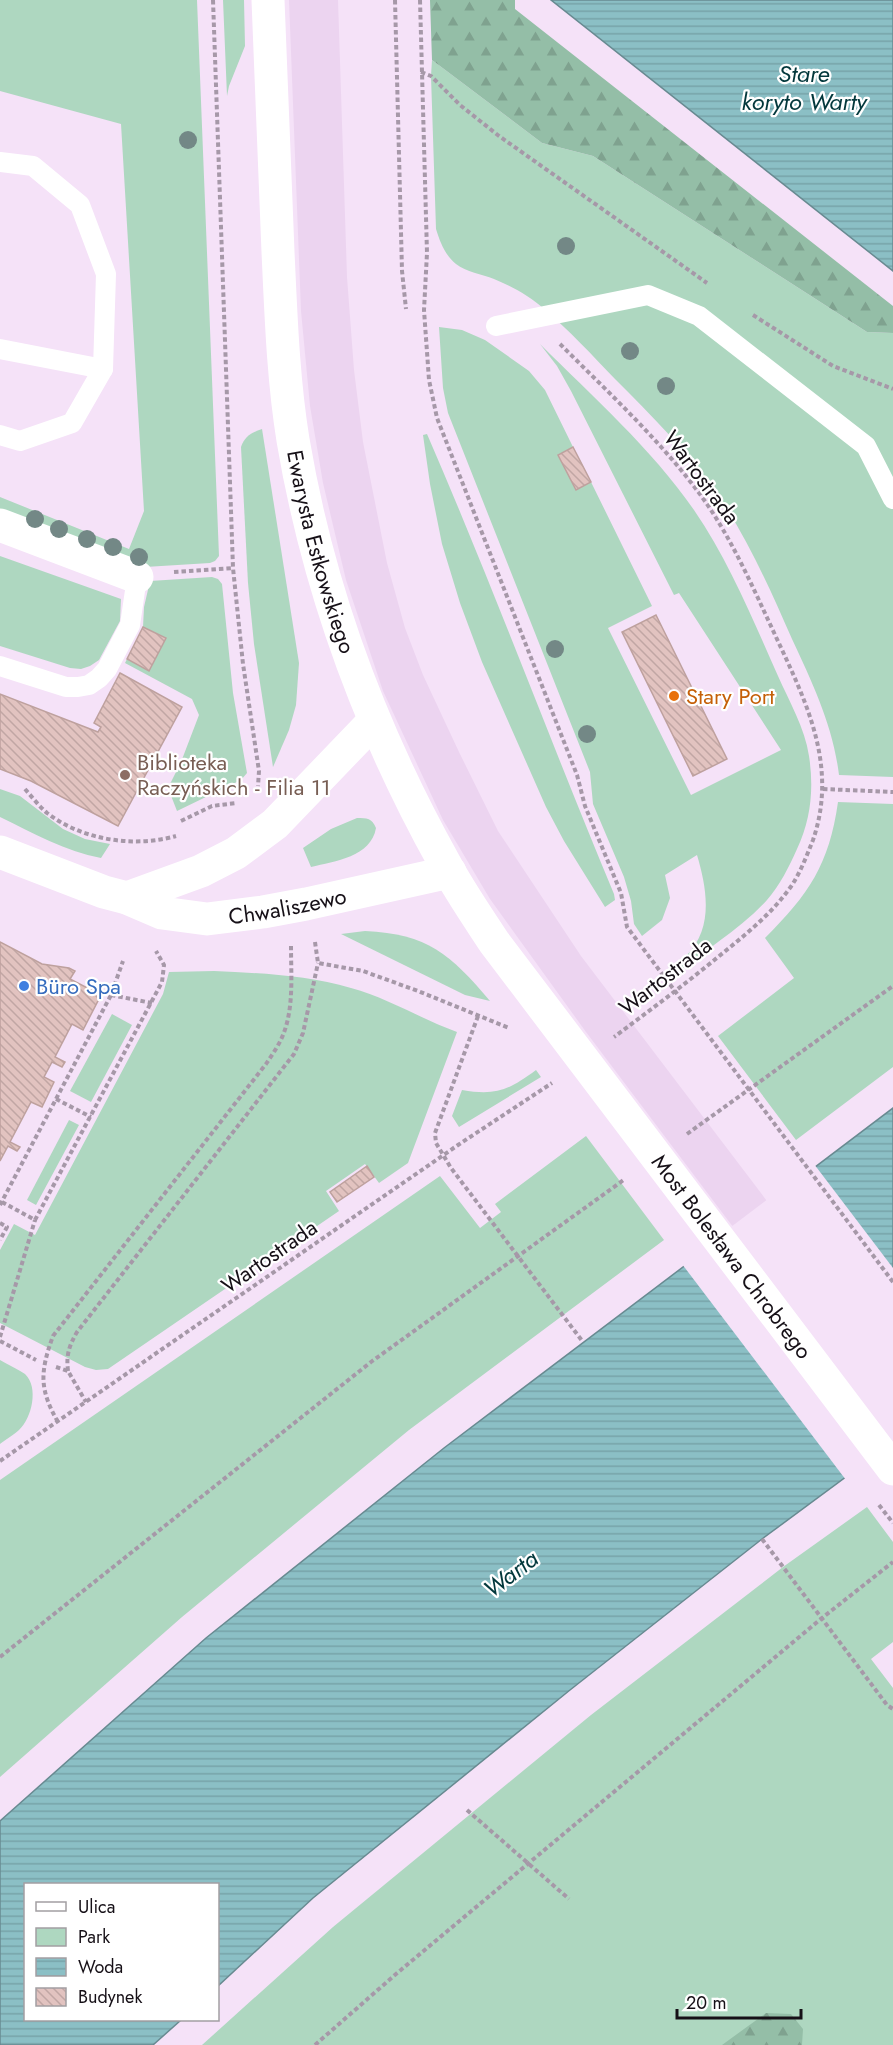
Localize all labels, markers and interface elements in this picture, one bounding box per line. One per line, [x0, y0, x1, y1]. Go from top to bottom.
water label: Stare koryto Warty [742, 56, 868, 119]
street label: Wartostrada [656, 423, 748, 531]
street label: Ewarysta Estkowskiego [279, 447, 364, 658]
place label: Stary Port [686, 680, 775, 712]
marker: Stary Port [667, 689, 681, 703]
place label: Biblioteka Raczyńskich - Filia 11 [137, 746, 331, 803]
marker: Biblioteka Raczyńskich - Filia 11 [118, 768, 132, 782]
street label: Chwaliszewo [227, 880, 349, 932]
street label: Wartostrada [612, 929, 718, 1023]
place label: Büro Spa [36, 970, 121, 1002]
marker: Büro Spa [17, 979, 31, 993]
street label: Most Bolesława Chrobrego [644, 1147, 820, 1366]
street label: Wartostrada [215, 1211, 323, 1301]
water label: Warta [476, 1541, 546, 1606]
legend [24, 1883, 219, 2021]
text: Ulica [78, 1894, 115, 1920]
text: Park [78, 1924, 110, 1950]
text: Woda [78, 1954, 123, 1980]
scale bar [677, 1982, 802, 2020]
text: Budynek [78, 1984, 142, 2010]
text: 20 m [686, 1990, 726, 2016]

